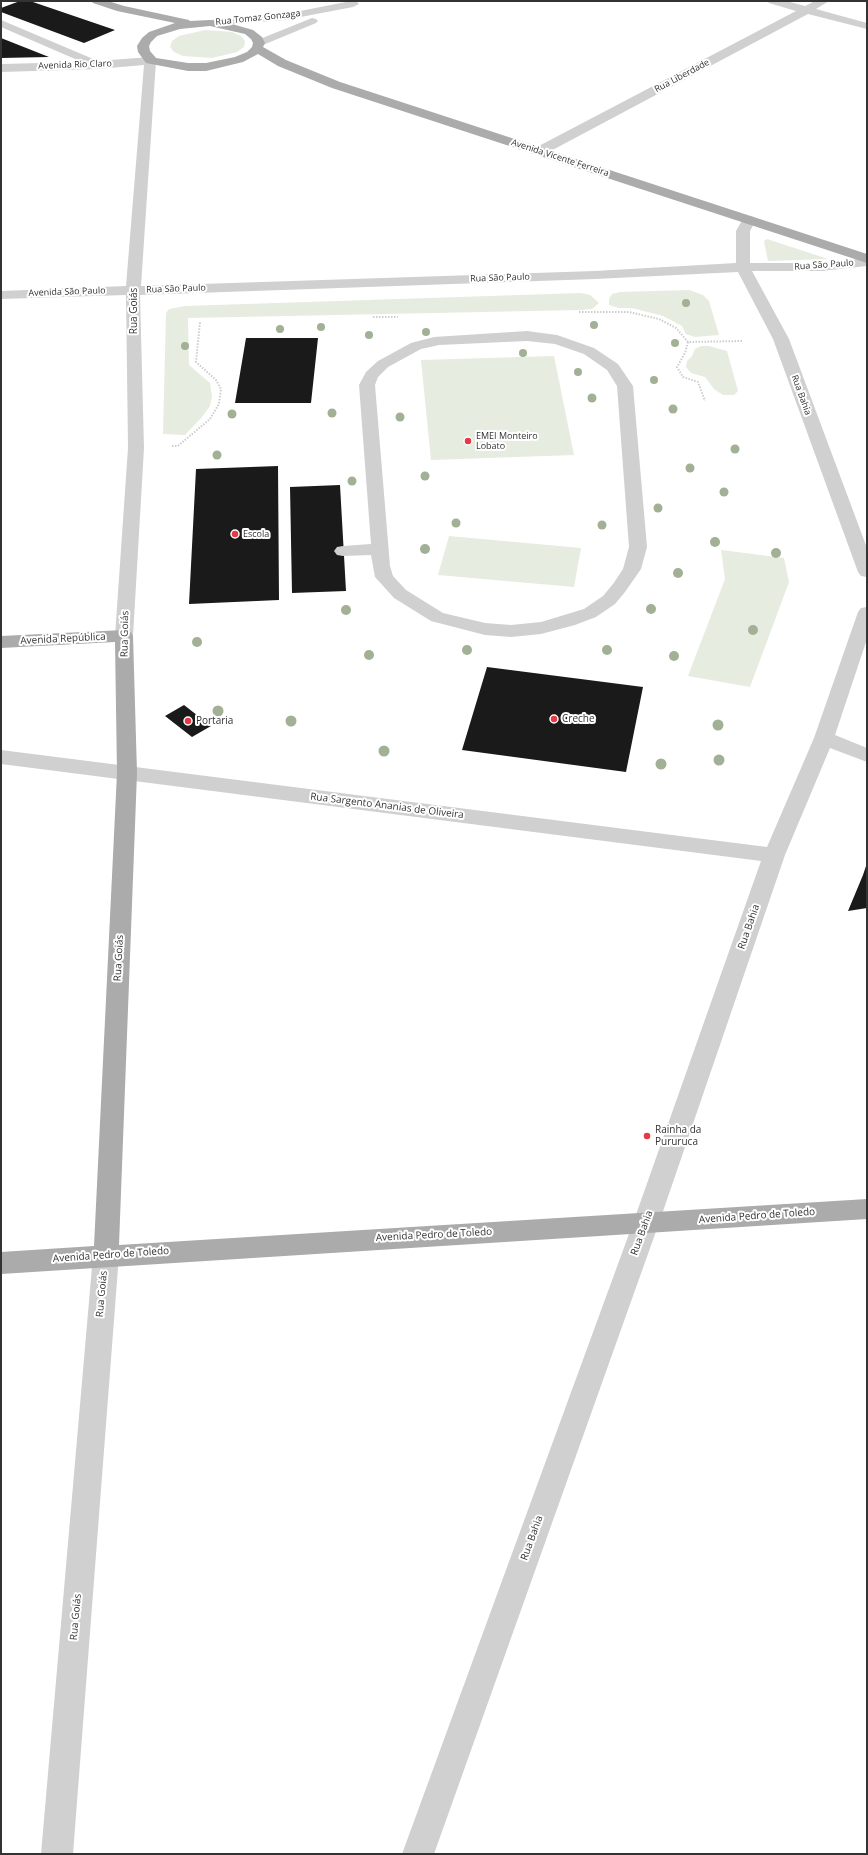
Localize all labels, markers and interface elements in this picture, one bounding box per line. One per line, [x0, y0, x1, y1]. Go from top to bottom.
street label: Rua Tomaz Gonzaga [215, 8, 301, 28]
street label: Rua Liberdade [653, 57, 711, 95]
street label: Avenida Rio Claro [38, 58, 112, 72]
street label: Avenida Vicente Ferreira [510, 137, 610, 179]
street label: Rua São Paulo [794, 258, 854, 272]
street label: Rua São Paulo [470, 272, 530, 284]
street label: Rua São Paulo [146, 283, 206, 295]
street label: Avenida São Paulo [28, 285, 106, 299]
street label: Rua Goiás [128, 288, 140, 334]
street label: Rua Bahia [789, 373, 813, 417]
place label: EMEI Monteiro Lobato [476, 431, 538, 452]
marker: EMEI Monteiro Lobato [463, 436, 473, 446]
marker: Escola [230, 529, 240, 539]
place label: Escola [243, 529, 269, 539]
street label: Rua Goiás [119, 611, 131, 657]
street label: Avenida República [20, 631, 106, 647]
place label: Creche [562, 713, 595, 725]
marker: Creche [549, 714, 559, 724]
place label: Portaria [196, 715, 233, 727]
marker: Portaria [183, 716, 193, 726]
street label: Rua Sargento Ananias de Oliveira [310, 791, 464, 821]
street label: Rua Bahia [736, 903, 762, 951]
street label: Rua Goiás [112, 934, 126, 982]
place label: Rainha da Pururuca [655, 1124, 701, 1148]
marker: Rainha da Pururuca [642, 1131, 652, 1141]
street label: Avenida Pedro de Toledo [699, 1206, 815, 1226]
street label: Rua Bahia [628, 1209, 656, 1257]
street label: Avenida Pedro de Toledo [376, 1226, 492, 1244]
street label: Avenida Pedro de Toledo [53, 1245, 169, 1265]
street label: Rua Goiás [94, 1270, 110, 1318]
street label: Rua Bahia [518, 1514, 546, 1562]
street label: Rua Goiás [68, 1593, 84, 1641]

